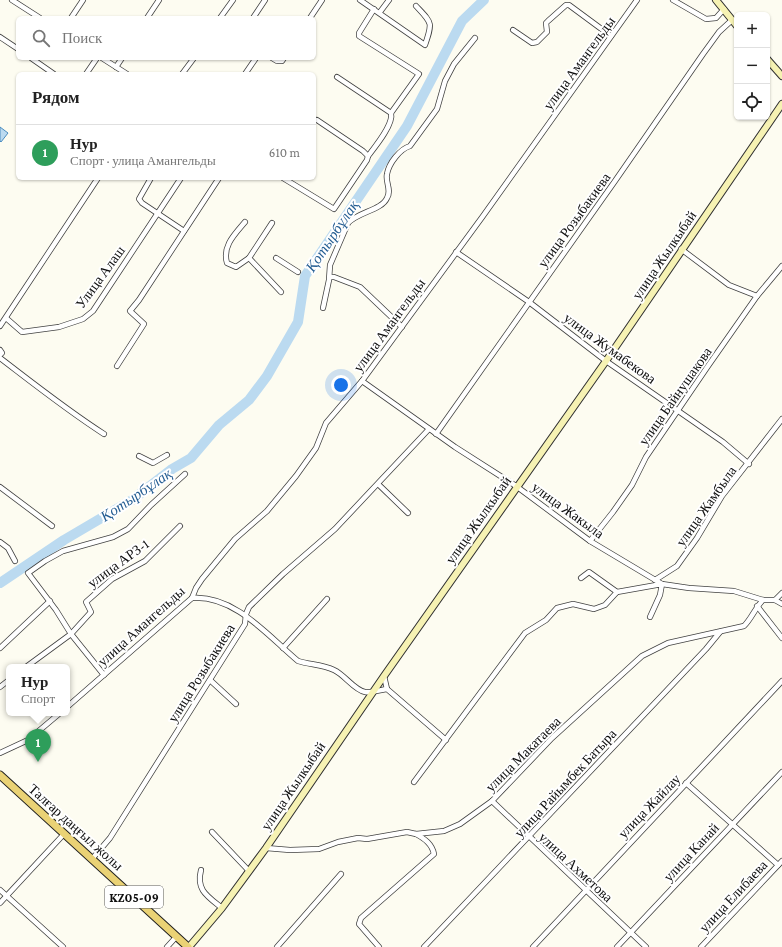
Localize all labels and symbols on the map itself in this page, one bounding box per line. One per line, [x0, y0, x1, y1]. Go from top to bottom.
street label: улица Амангельды [540, 13, 619, 113]
street label: улица Розыбакиева [534, 169, 614, 270]
water label: Қотырбұлақ [302, 197, 362, 275]
street label: улица Жылкыбай [629, 207, 700, 302]
street label: Улица Алаш [72, 242, 128, 311]
street label: улица Амангельды [350, 275, 429, 375]
street label: улица Жумабекова [561, 309, 660, 387]
street label: улица Байнушакова [635, 343, 715, 448]
your location [331, 375, 351, 395]
street label: улица Жамбыла [672, 462, 740, 549]
water label: Қотырбұлақ [97, 465, 175, 525]
street label: улица Жылкыбай [442, 473, 514, 567]
street label: улица Жакыла [529, 479, 608, 542]
street label: улица АРЗ-1 [84, 535, 152, 591]
street label: улица Амангельды [94, 582, 188, 669]
street label: улица Розыбакиева [164, 620, 238, 725]
street label: улица Макатаева [482, 713, 564, 795]
street label: улица Райымбек Батыра [511, 725, 620, 840]
pin: 1 [25, 729, 51, 762]
street label: улица Жылкыбай [258, 738, 329, 833]
street label: улица Жайлау [615, 771, 683, 841]
street label: Талғар даңғыл жолы [26, 780, 127, 874]
street label: улица Канай [660, 819, 722, 884]
street label: улица Ахметова [536, 829, 617, 906]
street label: улица Елибаева [696, 856, 771, 935]
road number: KZ05-09 [105, 886, 163, 908]

